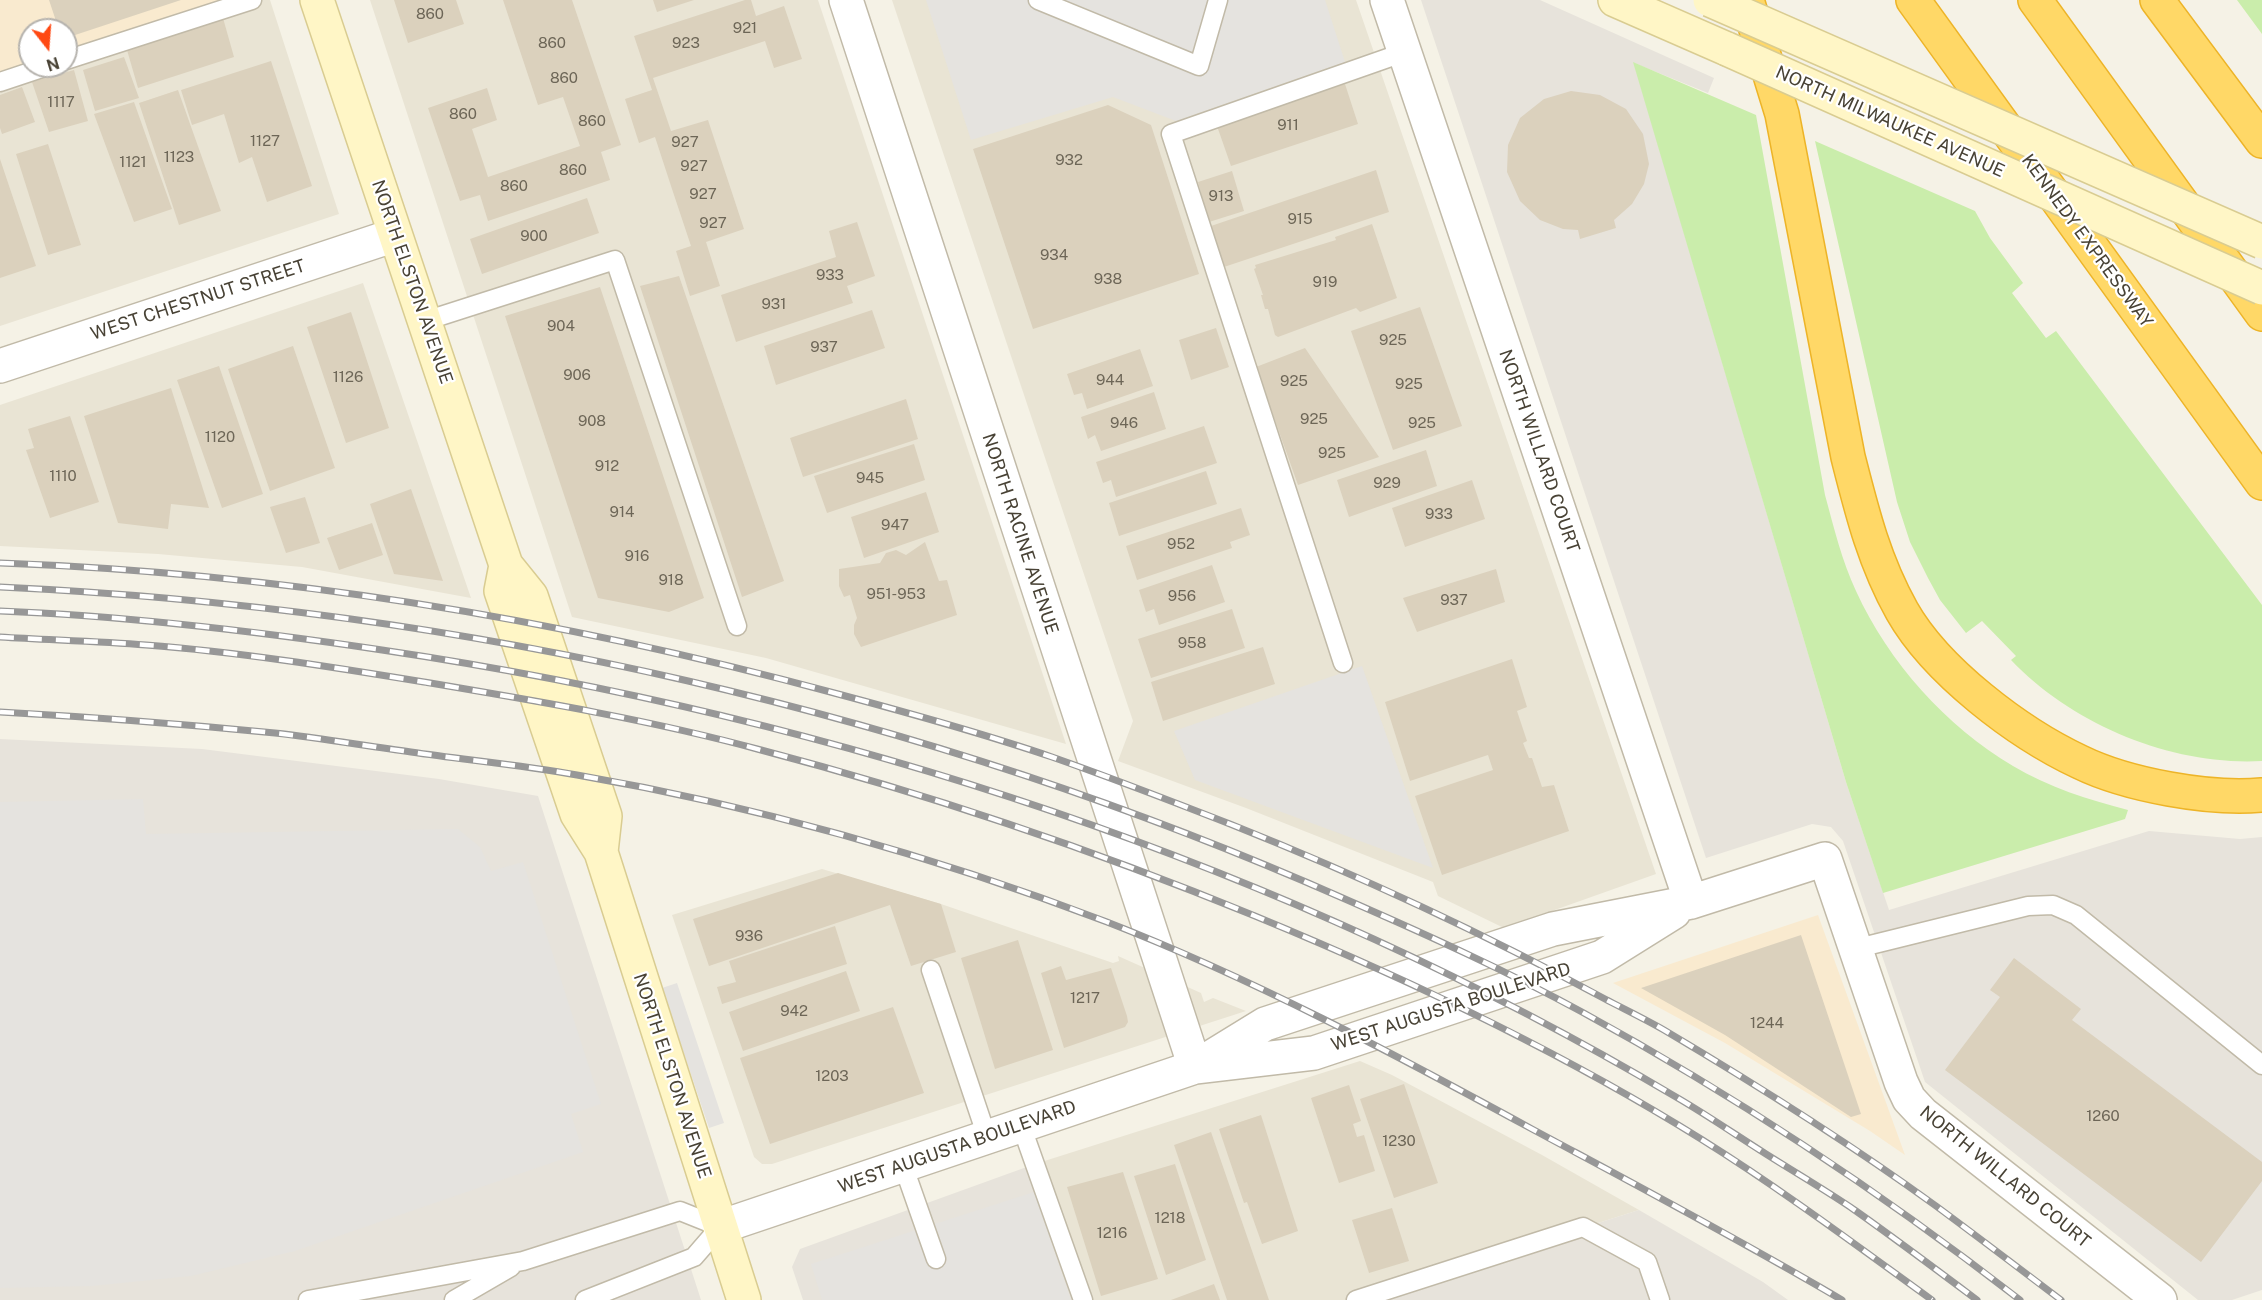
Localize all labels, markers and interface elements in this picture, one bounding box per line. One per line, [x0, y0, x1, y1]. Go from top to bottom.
house number: 860 [416, 5, 444, 23]
north arrow [18, 18, 78, 78]
house number: 921 [733, 19, 757, 37]
house number: 860 [538, 34, 566, 52]
house number: 923 [672, 34, 700, 52]
text: N [44, 53, 62, 75]
street label: NORTH MILWAUKEE AVENUE [1772, 62, 2008, 182]
house number: 860 [550, 69, 578, 87]
house number: 1117 [47, 93, 75, 111]
house number: 860 [449, 105, 477, 123]
house number: 860 [578, 112, 606, 130]
house number: 911 [1277, 116, 1299, 134]
house number: 1127 [250, 132, 280, 150]
house number: 927 [671, 133, 699, 151]
house number: 1123 [164, 148, 194, 166]
street label: KENNEDY EXPRESSWAY [2017, 150, 2157, 332]
house number: 932 [1055, 151, 1083, 169]
house number: 1121 [119, 153, 147, 171]
house number: 927 [680, 157, 708, 175]
house number: 860 [559, 161, 587, 179]
street label: NORTH ELSTON AVENUE [367, 177, 457, 387]
house number: 860 [500, 177, 528, 195]
house number: 927 [689, 185, 717, 203]
house number: 913 [1209, 187, 1233, 205]
house number: 915 [1287, 210, 1313, 228]
house number: 927 [699, 214, 727, 232]
house number: 900 [520, 227, 548, 245]
house number: 934 [1040, 246, 1068, 264]
street label: WEST CHESTNUT STREET [88, 255, 308, 345]
house number: 933 [816, 266, 844, 284]
house number: 938 [1094, 270, 1122, 288]
house number: 919 [1313, 273, 1337, 291]
house number: 931 [762, 295, 786, 313]
house number: 904 [547, 317, 575, 335]
house number: 925 [1379, 331, 1407, 349]
house number: 937 [810, 338, 838, 356]
street label: NORTH WILLARD COURT [1494, 347, 1584, 555]
house number: 906 [563, 366, 591, 384]
house number: 1126 [333, 368, 363, 386]
house number: 944 [1096, 371, 1124, 389]
house number: 925 [1280, 372, 1308, 390]
house number: 925 [1395, 375, 1423, 393]
house number: 925 [1300, 410, 1328, 428]
house number: 908 [578, 412, 606, 430]
house number: 946 [1110, 414, 1138, 432]
house number: 925 [1408, 414, 1436, 432]
house number: 1120 [205, 428, 235, 446]
street label: NORTH RACINE AVENUE [977, 431, 1063, 637]
house number: 925 [1318, 444, 1346, 462]
house number: 912 [595, 457, 619, 475]
house number: 1110 [49, 467, 77, 485]
house number: 945 [856, 469, 884, 487]
house number: 929 [1373, 474, 1401, 492]
house number: 914 [610, 503, 634, 521]
house number: 933 [1425, 505, 1453, 523]
house number: 947 [881, 516, 909, 534]
house number: 952 [1167, 535, 1195, 553]
house number: 916 [625, 547, 649, 565]
house number: 918 [658, 571, 684, 589]
house number: 951-953 [866, 585, 926, 603]
house number: 956 [1168, 587, 1196, 605]
house number: 937 [1440, 591, 1468, 609]
house number: 958 [1178, 634, 1206, 652]
house number: 936 [735, 927, 763, 945]
street label: WEST AUGUSTA BOULEVARD [1329, 958, 1573, 1056]
street label: NORTH ELSTON AVENUE [629, 971, 715, 1181]
house number: 1217 [1070, 989, 1100, 1007]
house number: 942 [780, 1002, 808, 1020]
house number: 1244 [1750, 1014, 1784, 1032]
house number: 1203 [815, 1067, 849, 1085]
street label: WEST AUGUSTA BOULEVARD [835, 1096, 1079, 1198]
street label: NORTH WILLARD COURT [1915, 1101, 2095, 1253]
house number: 1260 [2086, 1107, 2120, 1125]
house number: 1230 [1382, 1132, 1416, 1150]
house number: 1218 [1155, 1209, 1185, 1227]
house number: 1216 [1097, 1224, 1127, 1242]

